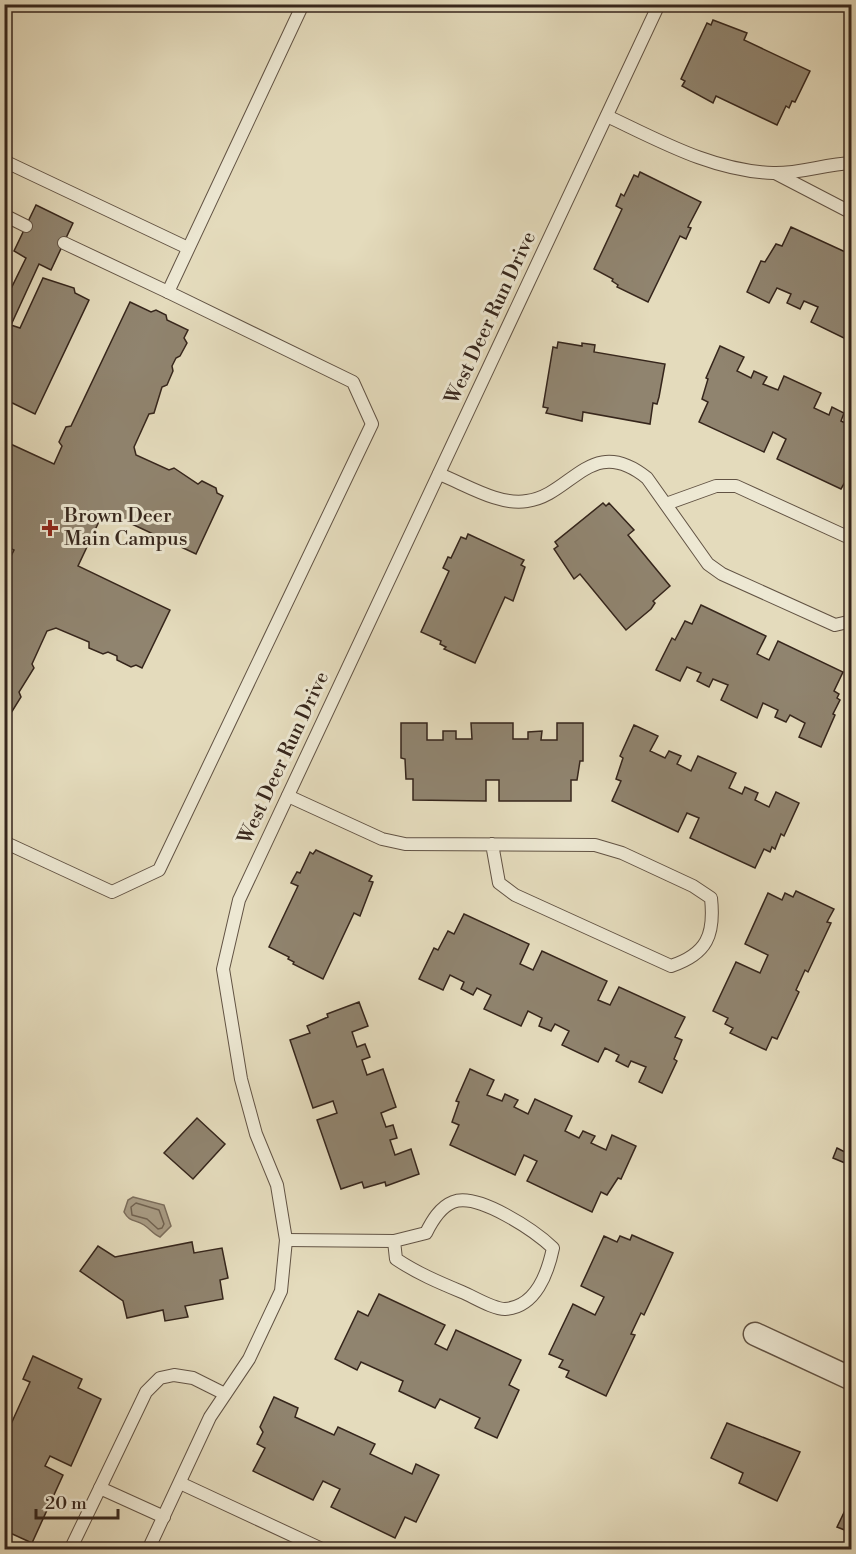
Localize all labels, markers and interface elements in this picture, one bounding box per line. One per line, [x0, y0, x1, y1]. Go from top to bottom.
street label: West Deer Run Drive [440, 228, 542, 409]
place label: Brown Deer Main Campus [63, 504, 187, 552]
marker: Brown Deer Main Campus [41, 519, 59, 537]
street label: West Deer Run Drive [233, 668, 335, 849]
scale bar [36, 1482, 118, 1520]
text: 20 m [45, 1492, 87, 1515]

